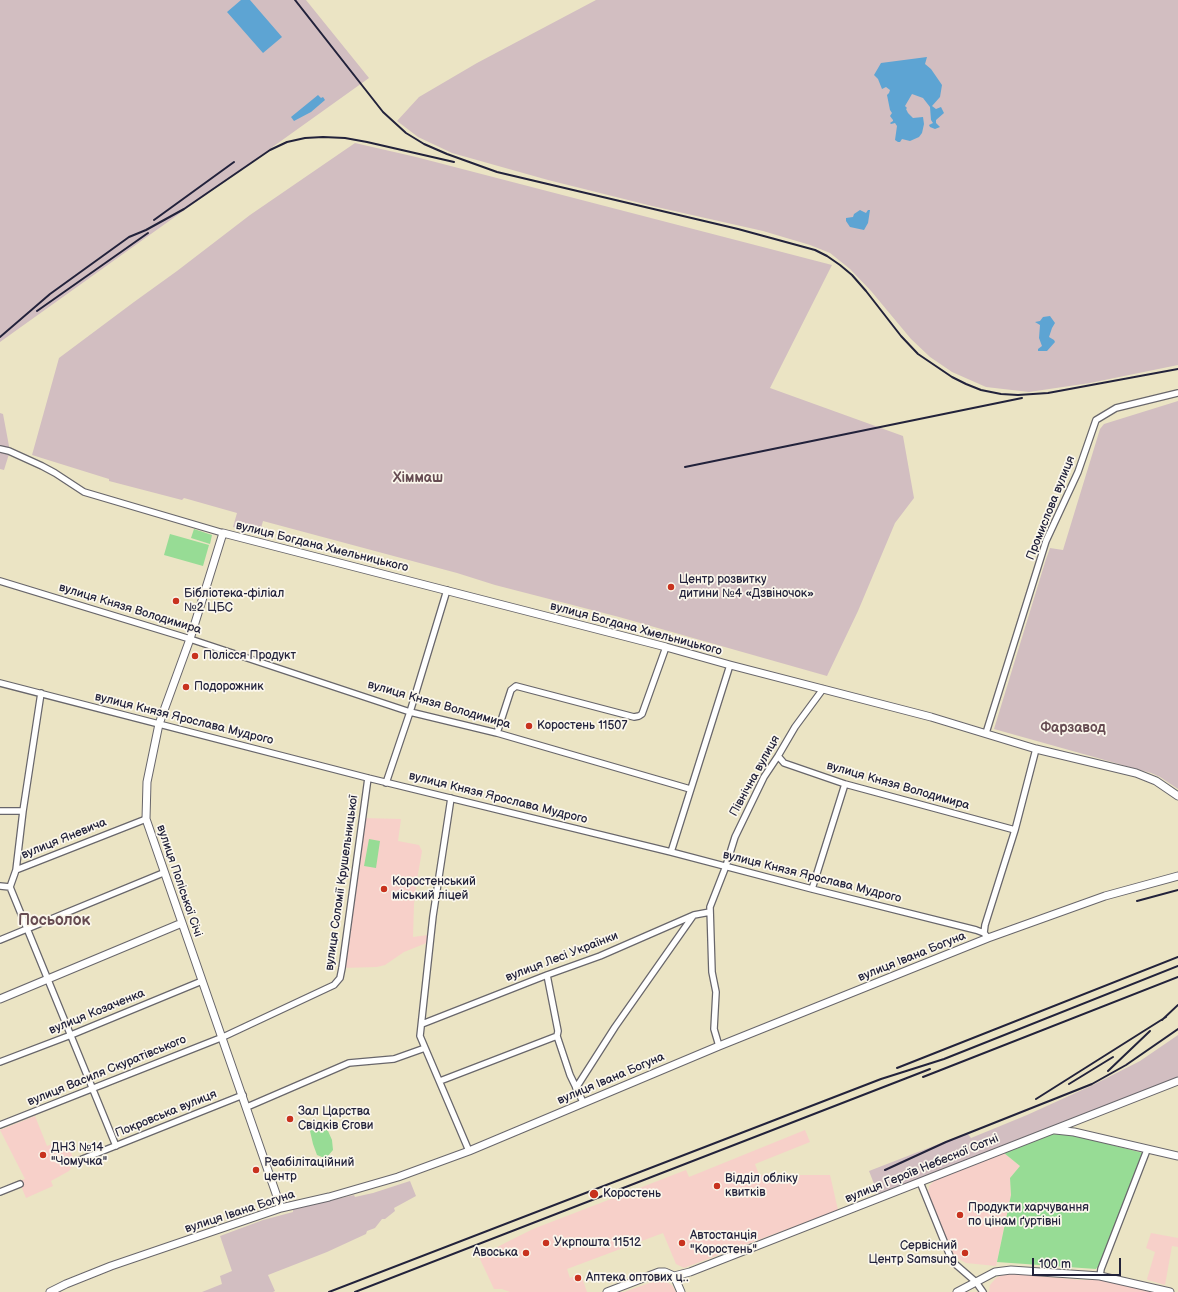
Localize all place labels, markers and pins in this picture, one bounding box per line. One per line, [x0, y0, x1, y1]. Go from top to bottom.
place label: Центр розвитку дитини №4 «Дзвіночок» [679, 573, 814, 601]
marker: Центр розвитку дитини №4 «Дзвіночок» [666, 582, 676, 592]
place label: Бібліотека-філіал №2 ЦБС [184, 587, 284, 615]
marker: Бібліотека-філіал №2 ЦБС [171, 596, 181, 606]
place label: Полісся Продукт [203, 649, 296, 663]
marker: Полісся Продукт [190, 651, 200, 661]
place label: Подорожник [194, 680, 264, 694]
marker: Подорожник [181, 682, 191, 692]
place label: Коростень 11507 [537, 719, 627, 733]
marker: Коростень 11507 [524, 721, 534, 731]
place label: Коростенський міський ліцей [392, 875, 476, 903]
marker: Коростенський міський ліцей [379, 884, 389, 894]
place label: Зал Царства Свідків Єгови [298, 1105, 373, 1133]
marker: Зал Царства Свідків Єгови [285, 1114, 295, 1124]
place label: ДНЗ №14 "Чомучка" [51, 1141, 107, 1169]
marker: ДНЗ №14 "Чомучка" [38, 1150, 48, 1160]
place label: Реабілітаційний центр [264, 1156, 354, 1184]
marker: Реабілітаційний центр [251, 1165, 261, 1175]
place label: Відділ обліку квитків [725, 1172, 798, 1200]
marker: Відділ обліку квитків [712, 1181, 722, 1191]
place label: Коростень [603, 1187, 661, 1201]
marker: Коростень [588, 1188, 600, 1200]
place label: Продукти харчування по цінам ґуртівні [968, 1201, 1089, 1229]
marker: Продукти харчування по цінам ґуртівні [955, 1210, 965, 1220]
place label: Автостанція "Коростень" [690, 1229, 757, 1257]
place label: Укрпошта 11512 [554, 1236, 641, 1250]
marker: Укрпошта 11512 [541, 1238, 551, 1248]
marker: Автостанція "Коростень" [677, 1238, 687, 1248]
place label: Сервісний Центр Samsung [868, 1239, 957, 1267]
place label: Авоська [473, 1246, 518, 1260]
marker: Авоська [521, 1248, 531, 1258]
marker: Сервісний Центр Samsung [960, 1248, 970, 1258]
place label: Аптека оптових ц‥ [586, 1271, 689, 1285]
marker: Аптека оптових ц‥ [573, 1273, 583, 1283]

